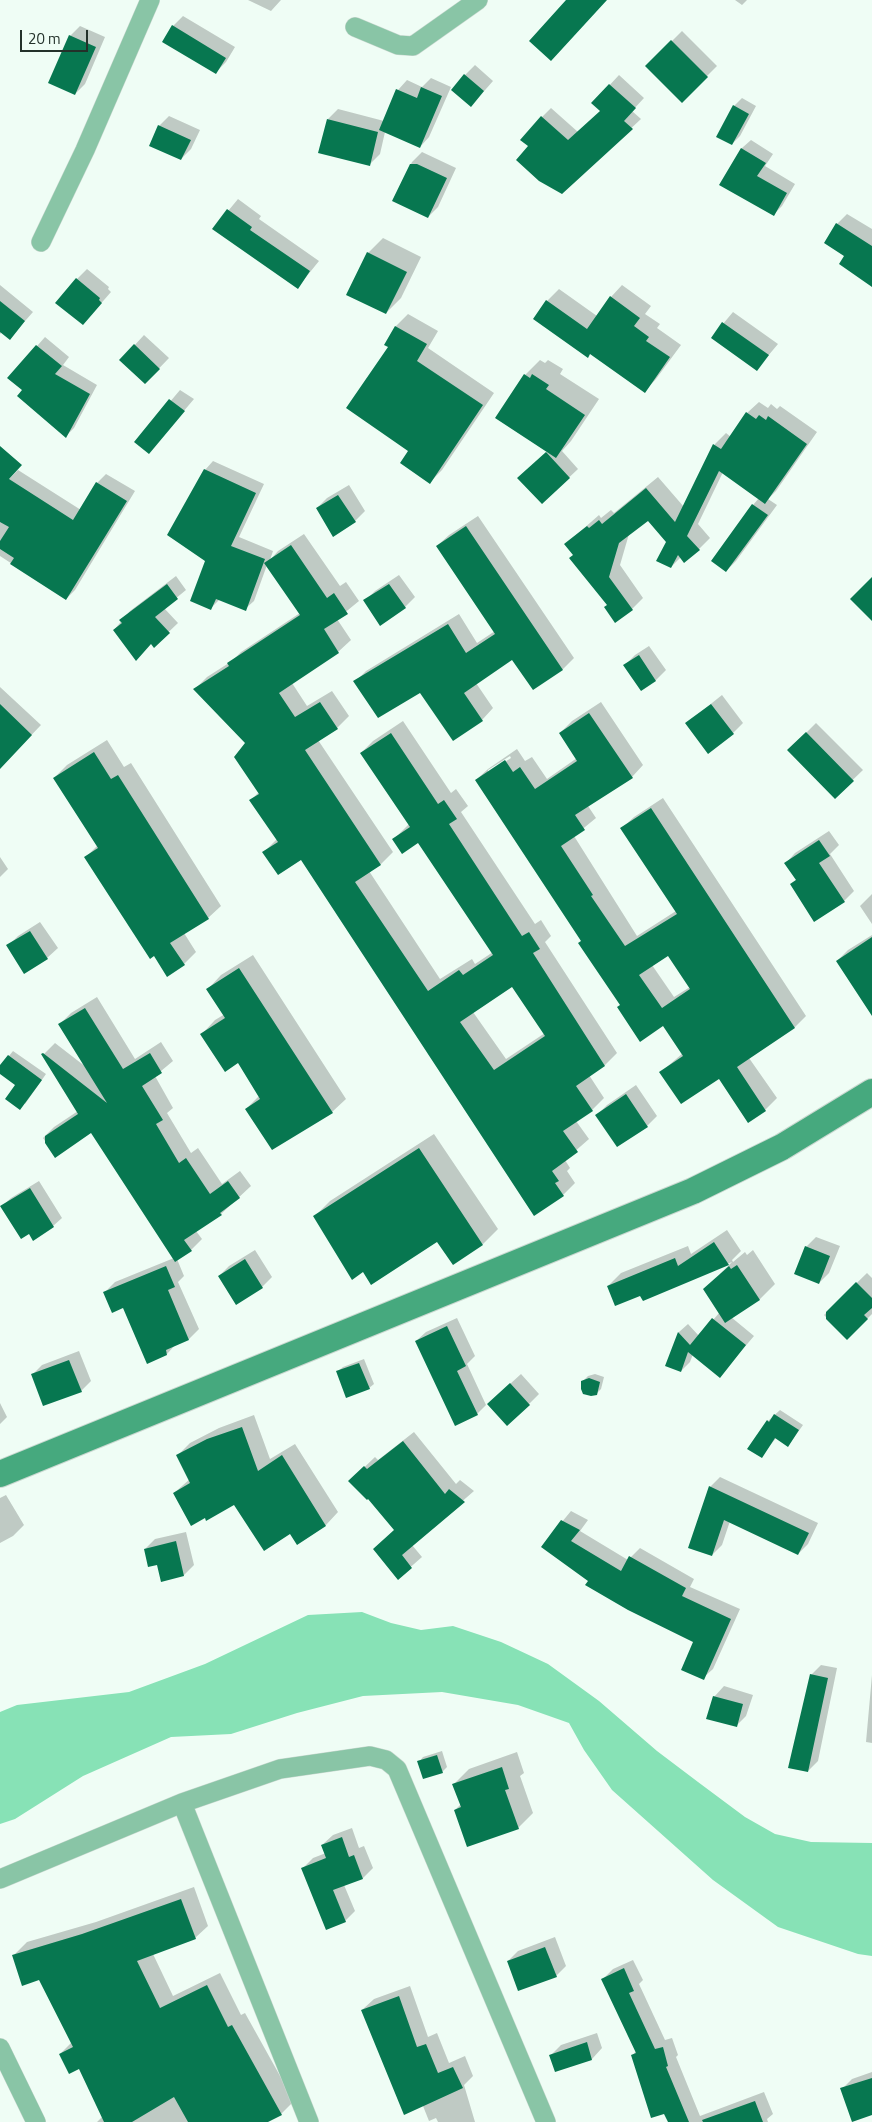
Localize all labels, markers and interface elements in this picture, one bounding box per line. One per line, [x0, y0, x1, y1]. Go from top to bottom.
scale bar [22, 20, 90, 52]
text: 20 m [28, 27, 61, 50]

